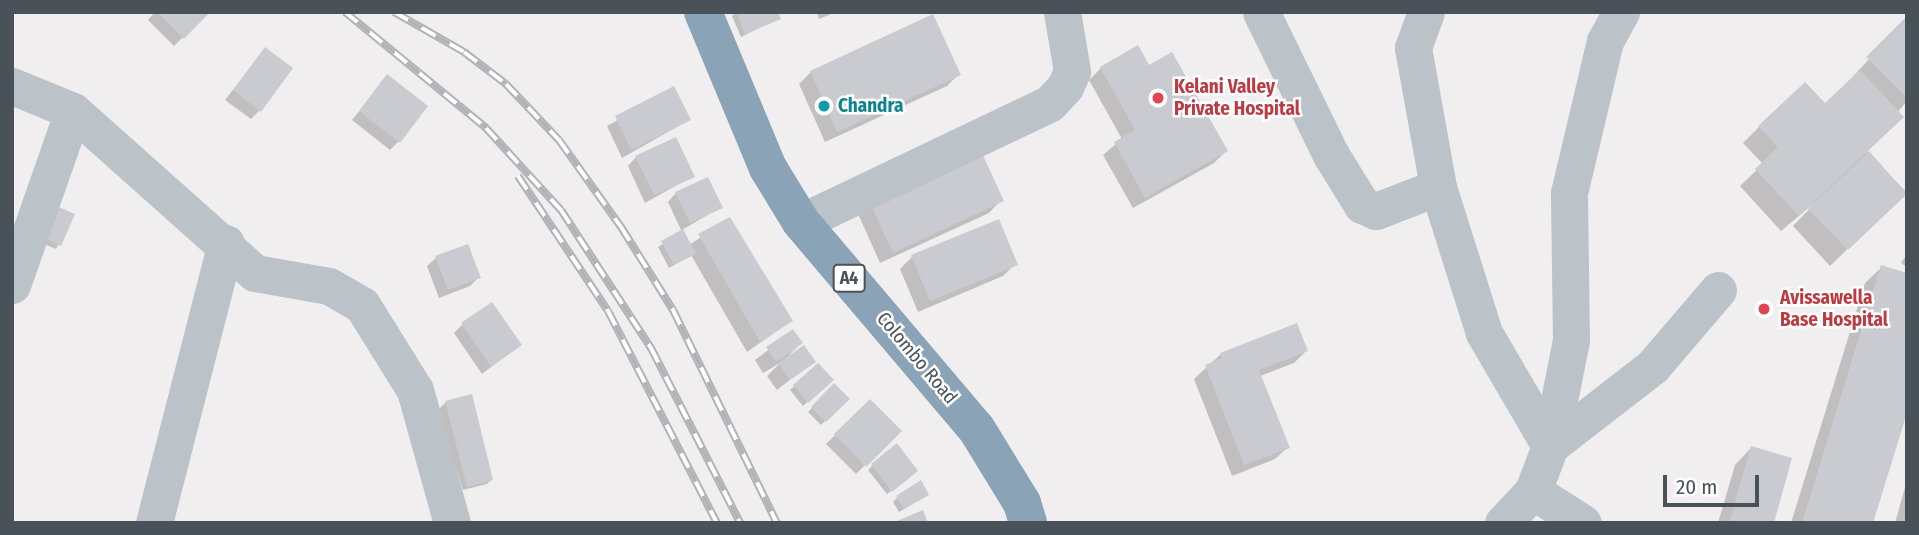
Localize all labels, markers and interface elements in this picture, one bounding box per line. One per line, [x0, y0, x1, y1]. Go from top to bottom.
place label: Kelani Valley Private Hospital [1174, 76, 1300, 120]
marker: Kelani Valley Private Hospital [1148, 88, 1168, 108]
place label: Chandra [838, 95, 903, 117]
marker: Chandra [816, 98, 832, 114]
road number: A4 [832, 264, 866, 292]
place label: Avissawella Base Hospital [1780, 287, 1888, 331]
marker: Avissawella Base Hospital [1754, 299, 1774, 319]
street label: Colombo Road [872, 307, 962, 409]
scale bar [1667, 462, 1763, 506]
text: 20 m [1676, 474, 1717, 500]

